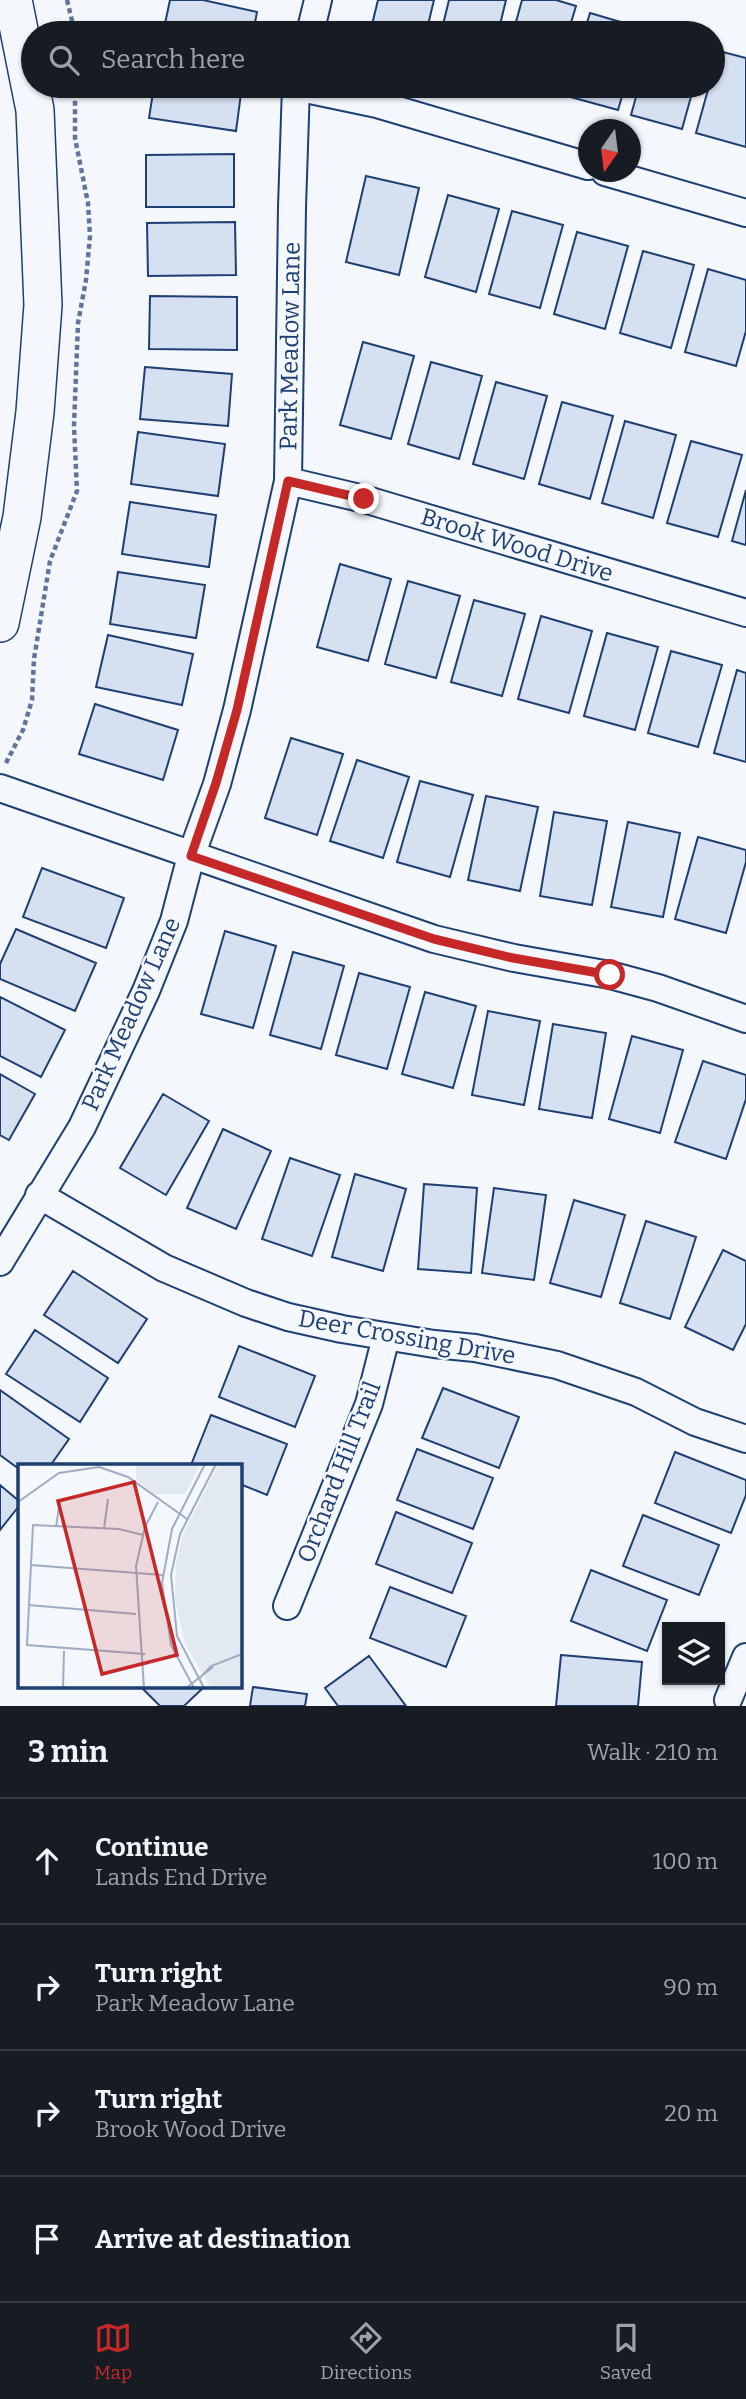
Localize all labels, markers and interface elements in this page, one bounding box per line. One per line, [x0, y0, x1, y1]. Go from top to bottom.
search box [21, 21, 725, 98]
icon: search [45, 41, 83, 79]
text: Search here [101, 44, 245, 75]
north arrow [578, 119, 641, 182]
street label: Park Meadow Lane [274, 241, 306, 451]
route end [348, 483, 379, 514]
street label: Brook Wood Drive [417, 502, 617, 588]
street label: Park Meadow Lane [76, 913, 186, 1115]
route start [594, 959, 625, 990]
street label: Deer Crossing Drive [296, 1304, 518, 1370]
street label: Orchard Hill Trail [292, 1377, 386, 1567]
inset map [18, 1464, 242, 1688]
map controls [662, 1622, 725, 1685]
button: layers [662, 1622, 725, 1685]
text: 3 min [28, 1734, 108, 1770]
text: Walk · 210 m [587, 1738, 718, 1766]
text: Continue [95, 1832, 209, 1863]
icon: ahead [28, 1842, 66, 1880]
text: 100 m [653, 1847, 718, 1875]
text: Lands End Drive [95, 1863, 267, 1891]
text: Turn right [95, 1958, 222, 1989]
icon: right [28, 1968, 66, 2006]
text: 90 m [663, 1973, 718, 2001]
text: Park Meadow Lane [95, 1989, 295, 2017]
text: Turn right [95, 2084, 222, 2115]
icon: right [28, 2094, 66, 2132]
text: 20 m [664, 2099, 718, 2127]
text: Brook Wood Drive [95, 2115, 286, 2143]
icon: arrive [28, 2220, 66, 2258]
text: Arrive at destination [95, 2224, 350, 2255]
tab: Map [94, 2319, 132, 2384]
tab: Directions [320, 2319, 412, 2384]
tab: Saved [600, 2319, 652, 2384]

